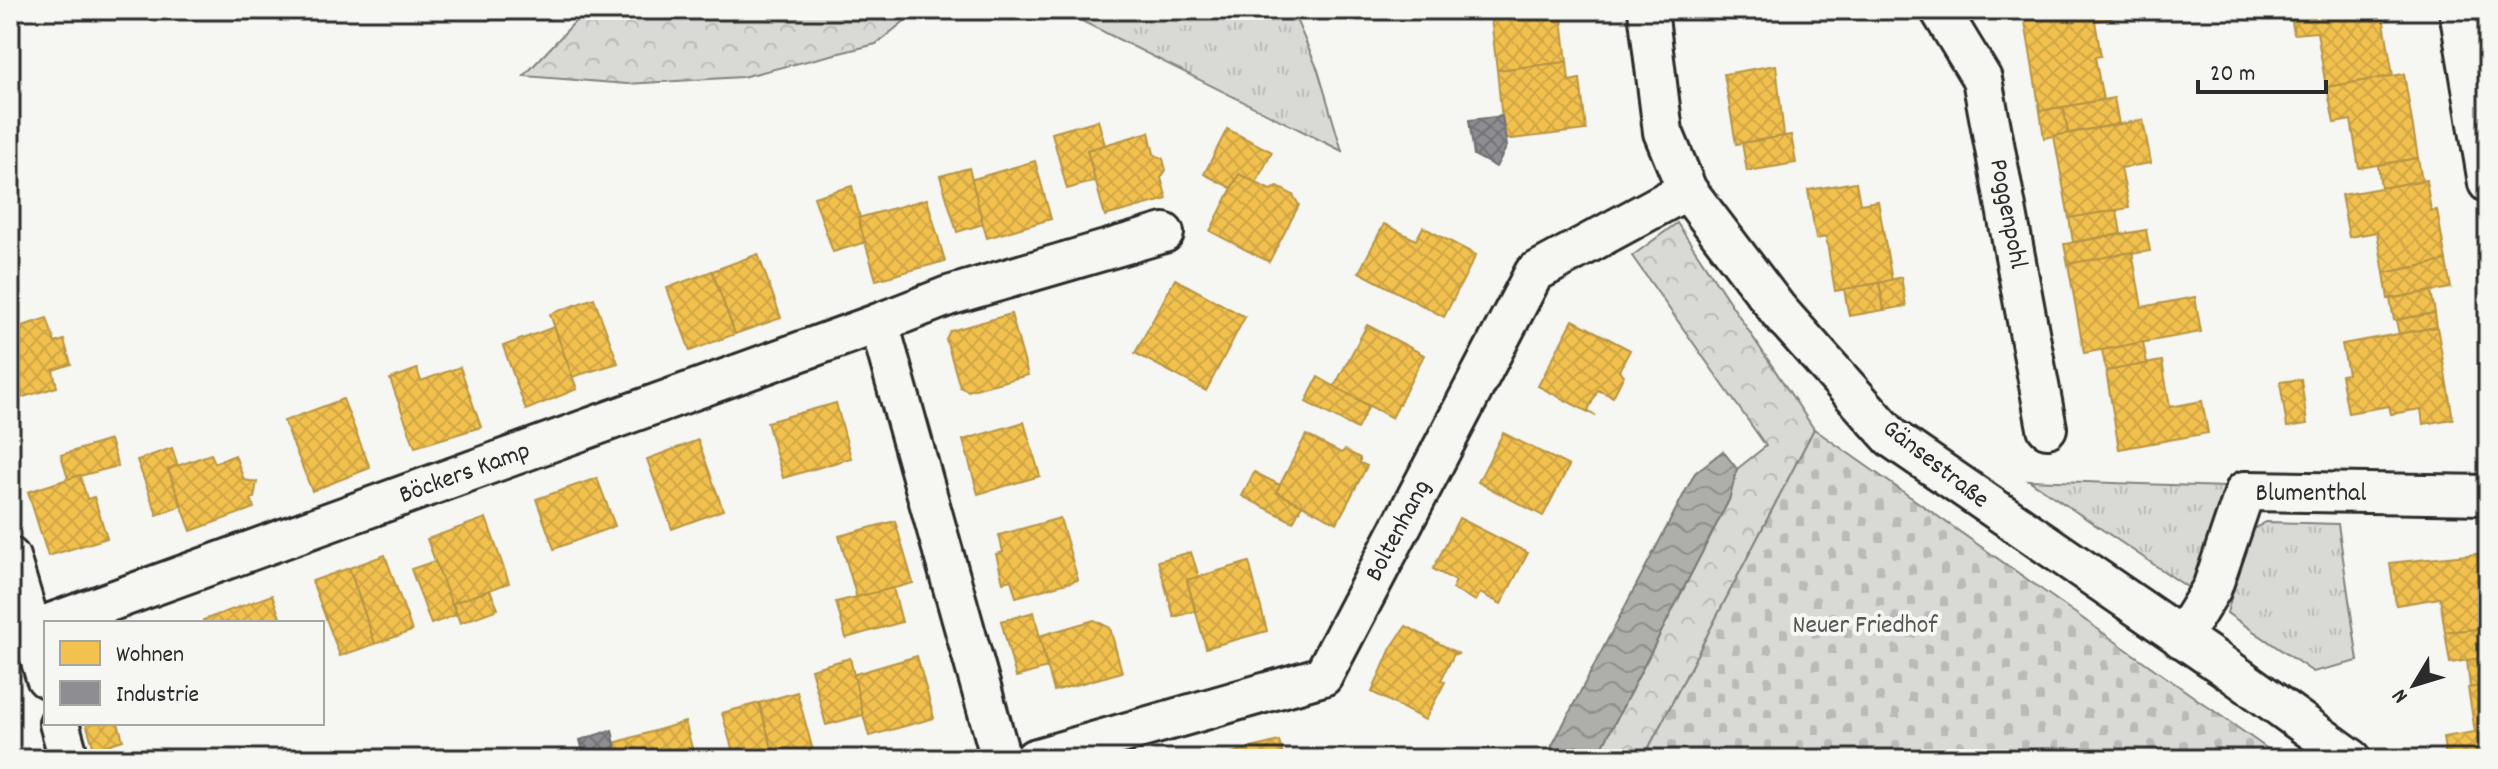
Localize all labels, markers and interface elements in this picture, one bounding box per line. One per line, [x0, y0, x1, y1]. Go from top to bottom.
scale bar [2198, 44, 2326, 94]
text: 20 m [2210, 58, 2256, 92]
street label: Poggenpohl [1978, 156, 2036, 272]
street label: Gänsestraße [1874, 411, 1996, 519]
street label: Böckers Kamp [394, 433, 536, 515]
street label: Boltenhang [1357, 473, 1441, 589]
street label: Blumenthal [2256, 476, 2366, 513]
park label: Neuer Friedhof [1793, 608, 1938, 645]
legend [44, 621, 324, 725]
text: Wohnen [116, 639, 184, 673]
north arrow [2374, 645, 2454, 725]
text: Industrie [116, 679, 199, 713]
text: N [2385, 681, 2417, 709]

